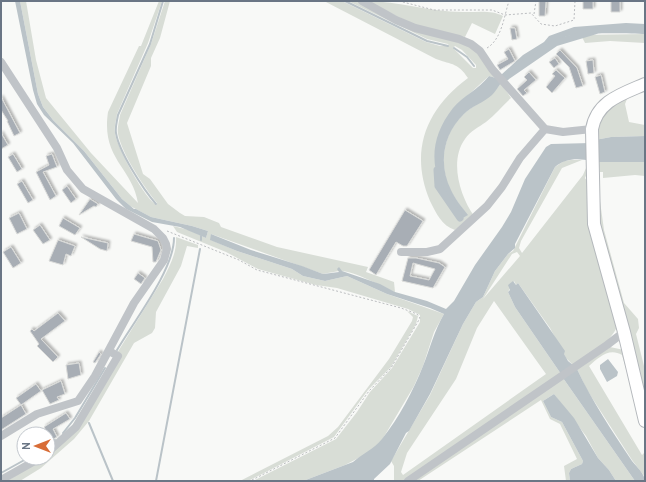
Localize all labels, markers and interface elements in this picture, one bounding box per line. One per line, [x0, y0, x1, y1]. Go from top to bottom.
north arrow [16, 426, 56, 466]
text: N [20, 442, 34, 450]

